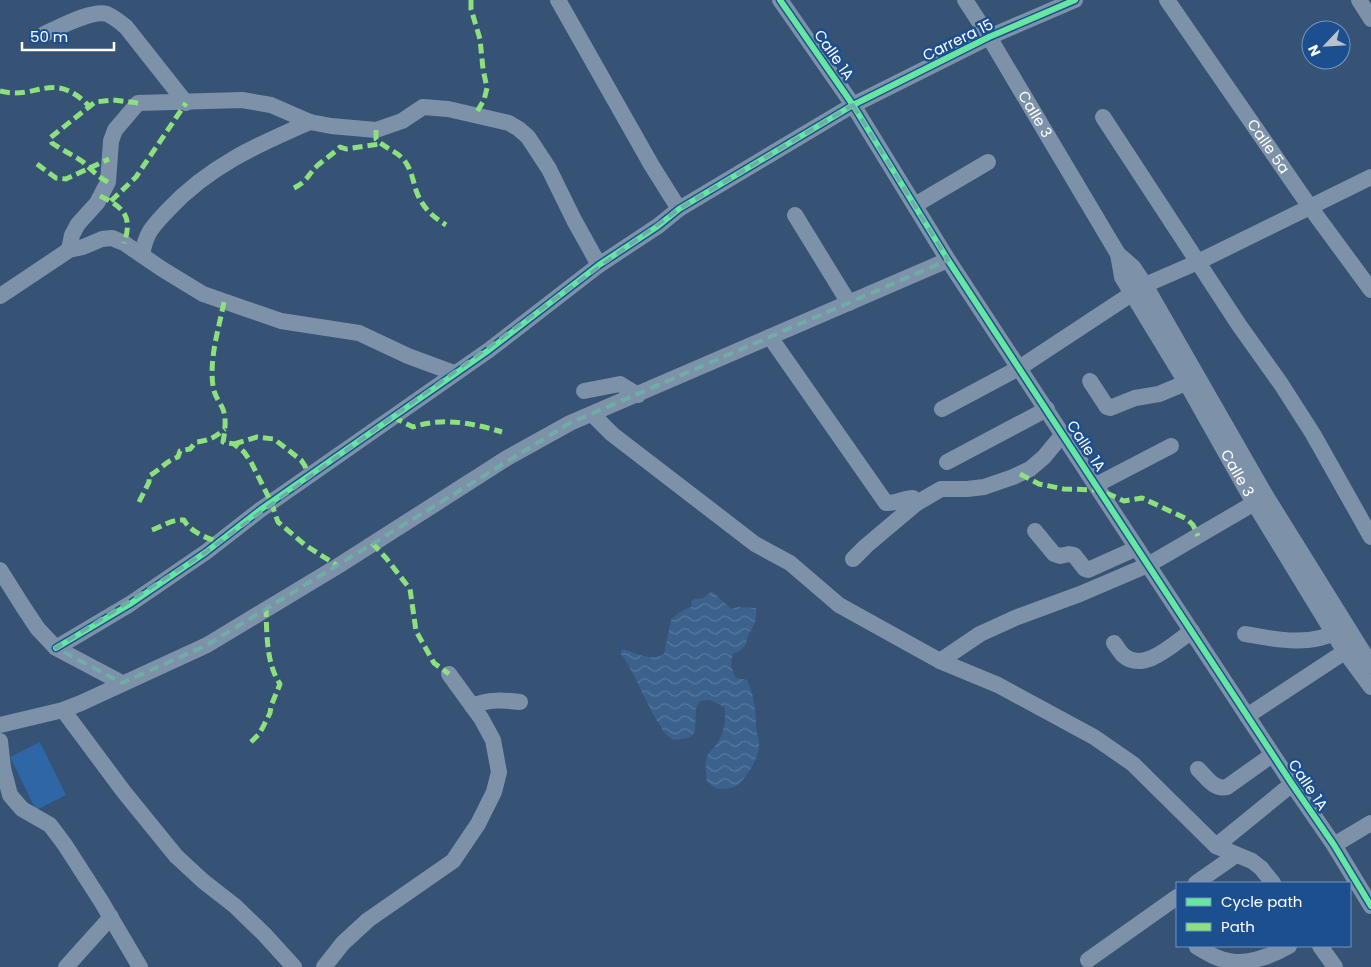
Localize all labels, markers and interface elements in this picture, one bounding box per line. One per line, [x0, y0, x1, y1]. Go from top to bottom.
street label: Carrera 15 [919, 13, 997, 66]
scale bar [22, 20, 115, 52]
north arrow [1301, 20, 1351, 70]
street label: Calle 1A [809, 25, 859, 84]
text: 50 m [30, 26, 68, 47]
text: N [1303, 41, 1326, 59]
street label: Calle 3 [1013, 87, 1058, 141]
street label: Calle 5a [1242, 115, 1295, 178]
street label: Calle 1A [1062, 416, 1111, 475]
street label: Calle 3 [1216, 446, 1259, 501]
street label: Calle 1A [1284, 755, 1333, 814]
legend [1176, 882, 1351, 947]
text: Cycle path [1221, 891, 1302, 912]
text: Path [1221, 916, 1255, 937]

